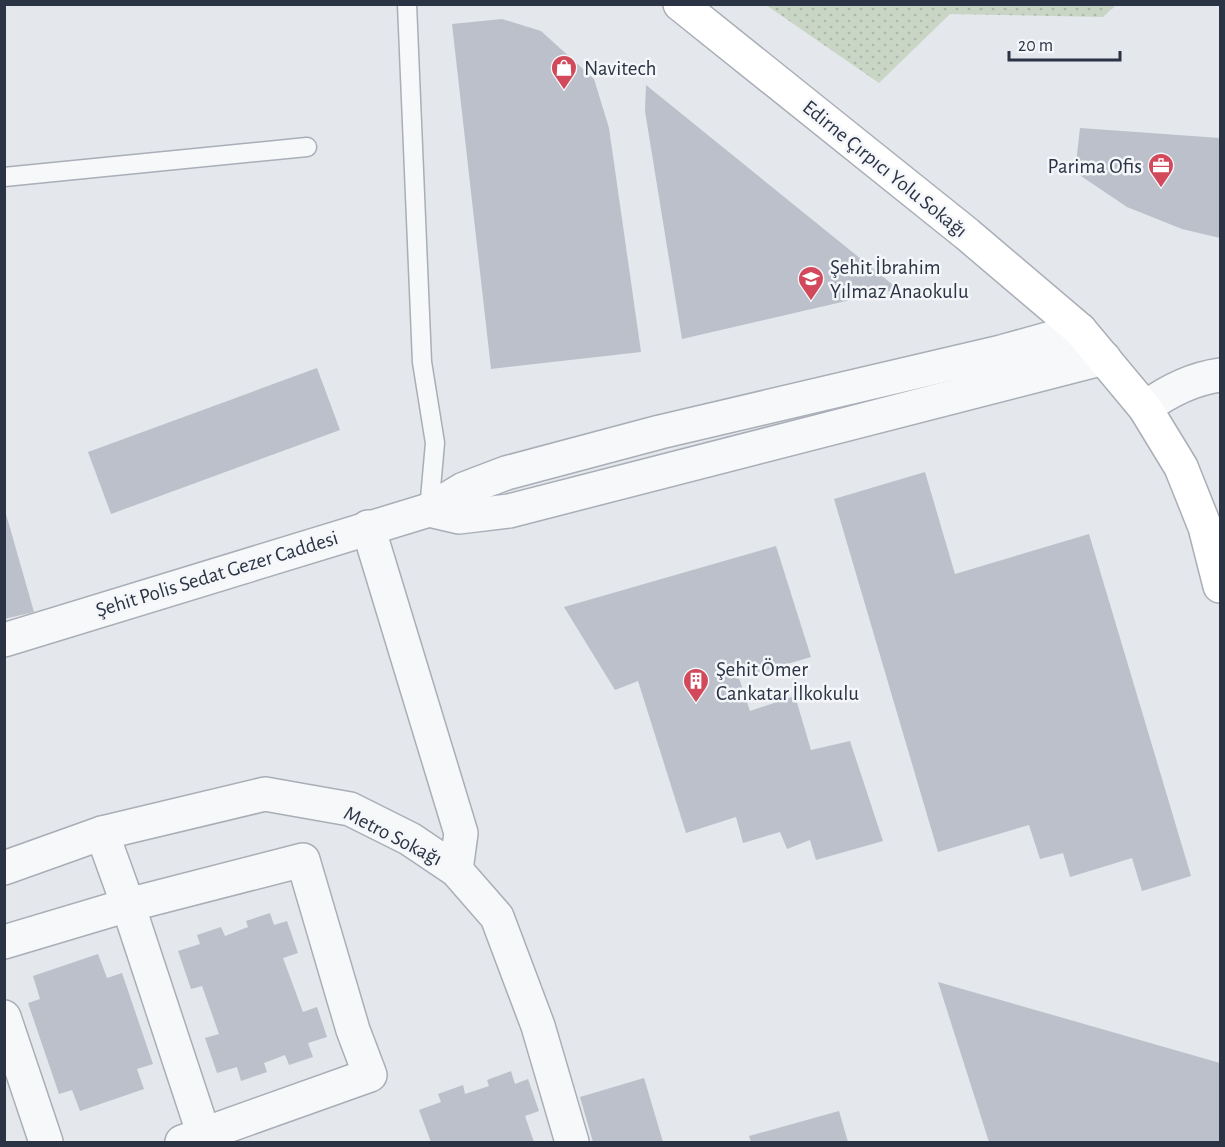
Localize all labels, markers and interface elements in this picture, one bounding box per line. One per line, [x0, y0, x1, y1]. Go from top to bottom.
scale bar [1009, 24, 1120, 62]
text: 20 m [1018, 37, 1053, 55]
shop icon: Navitech [549, 53, 579, 91]
place label: Navitech [584, 58, 656, 79]
street label: Edirne Çırpıcı Yolu Sokağı [799, 96, 971, 242]
office icon: Parima Ofis [1146, 151, 1176, 189]
place label: Parima Ofis [1048, 156, 1142, 177]
place label: Şehit İbrahim Yılmaz Anaokulu [830, 256, 969, 302]
school or university icon: Şehit İbrahim Yılmaz Anaokulu [796, 264, 826, 302]
street label: Şehit Polis Sedat Gezer Caddesi [93, 527, 341, 621]
place label: Şehit Ömer Cankatar İlkokulu [716, 658, 859, 704]
building icon: Şehit Ömer Cankatar İlkokulu [681, 666, 711, 704]
street label: Metro Sokağı [341, 802, 445, 870]

